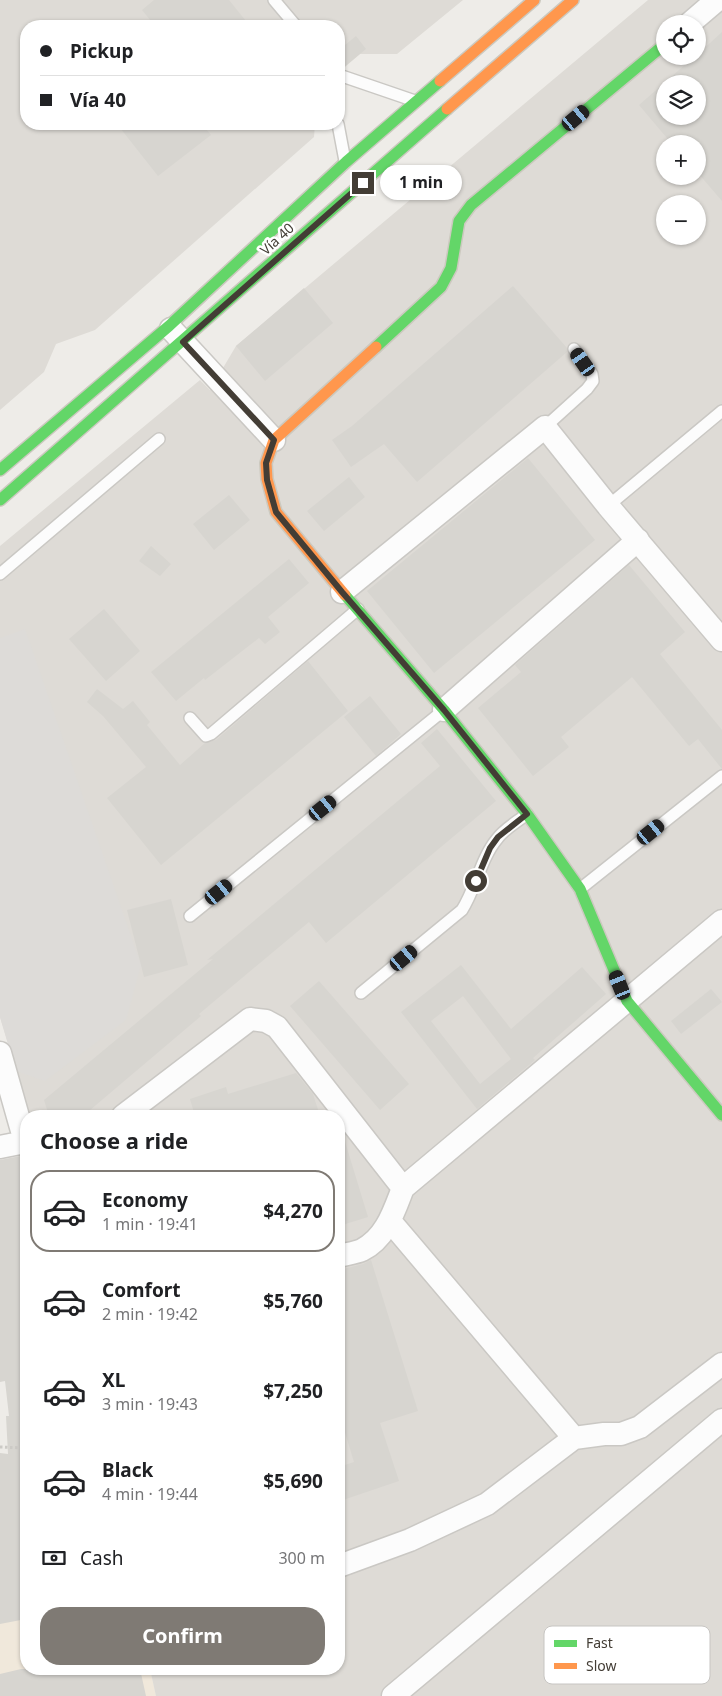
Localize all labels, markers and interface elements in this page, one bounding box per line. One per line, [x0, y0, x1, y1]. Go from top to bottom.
map controls [656, 15, 706, 245]
button: locate [656, 15, 706, 65]
text: Pickup [70, 38, 133, 64]
button: layers [656, 75, 706, 125]
text: Vía 40 [70, 87, 126, 113]
car [559, 103, 592, 133]
button: + [656, 135, 706, 185]
callout: 1 min [380, 166, 463, 200]
text: 1 min [399, 171, 443, 193]
route end [352, 172, 374, 194]
button: − [656, 195, 706, 245]
street label: Vía 40 [256, 218, 298, 259]
car [568, 345, 597, 379]
car [306, 793, 339, 823]
car [634, 817, 667, 847]
route start [465, 870, 487, 892]
car [202, 877, 235, 907]
car [387, 943, 420, 973]
car [607, 968, 632, 1002]
text: Choose a ride [40, 1125, 188, 1155]
text: Economy [102, 1187, 188, 1213]
icon: car [42, 1189, 87, 1234]
text: $4,270 [263, 1198, 323, 1224]
text: 1 min · 19:41 [102, 1213, 198, 1235]
text: Comfort [102, 1277, 181, 1303]
icon: car [42, 1279, 87, 1324]
text: $5,760 [263, 1288, 323, 1314]
text: 2 min · 19:42 [102, 1303, 198, 1325]
text: XL [102, 1367, 125, 1393]
icon: car [42, 1369, 87, 1414]
text: $7,250 [263, 1378, 323, 1404]
text: 3 min · 19:43 [102, 1393, 198, 1415]
text: Black [102, 1457, 153, 1483]
icon: car [42, 1459, 87, 1504]
text: $5,690 [263, 1468, 323, 1494]
text: 4 min · 19:44 [102, 1483, 198, 1505]
icon: cash [40, 1544, 68, 1572]
text: Cash [80, 1545, 124, 1571]
text: 300 m [278, 1547, 325, 1569]
button: Confirm [40, 1607, 325, 1665]
legend [544, 1626, 710, 1684]
text: Fast [586, 1633, 613, 1652]
text: Slow [586, 1656, 617, 1675]

